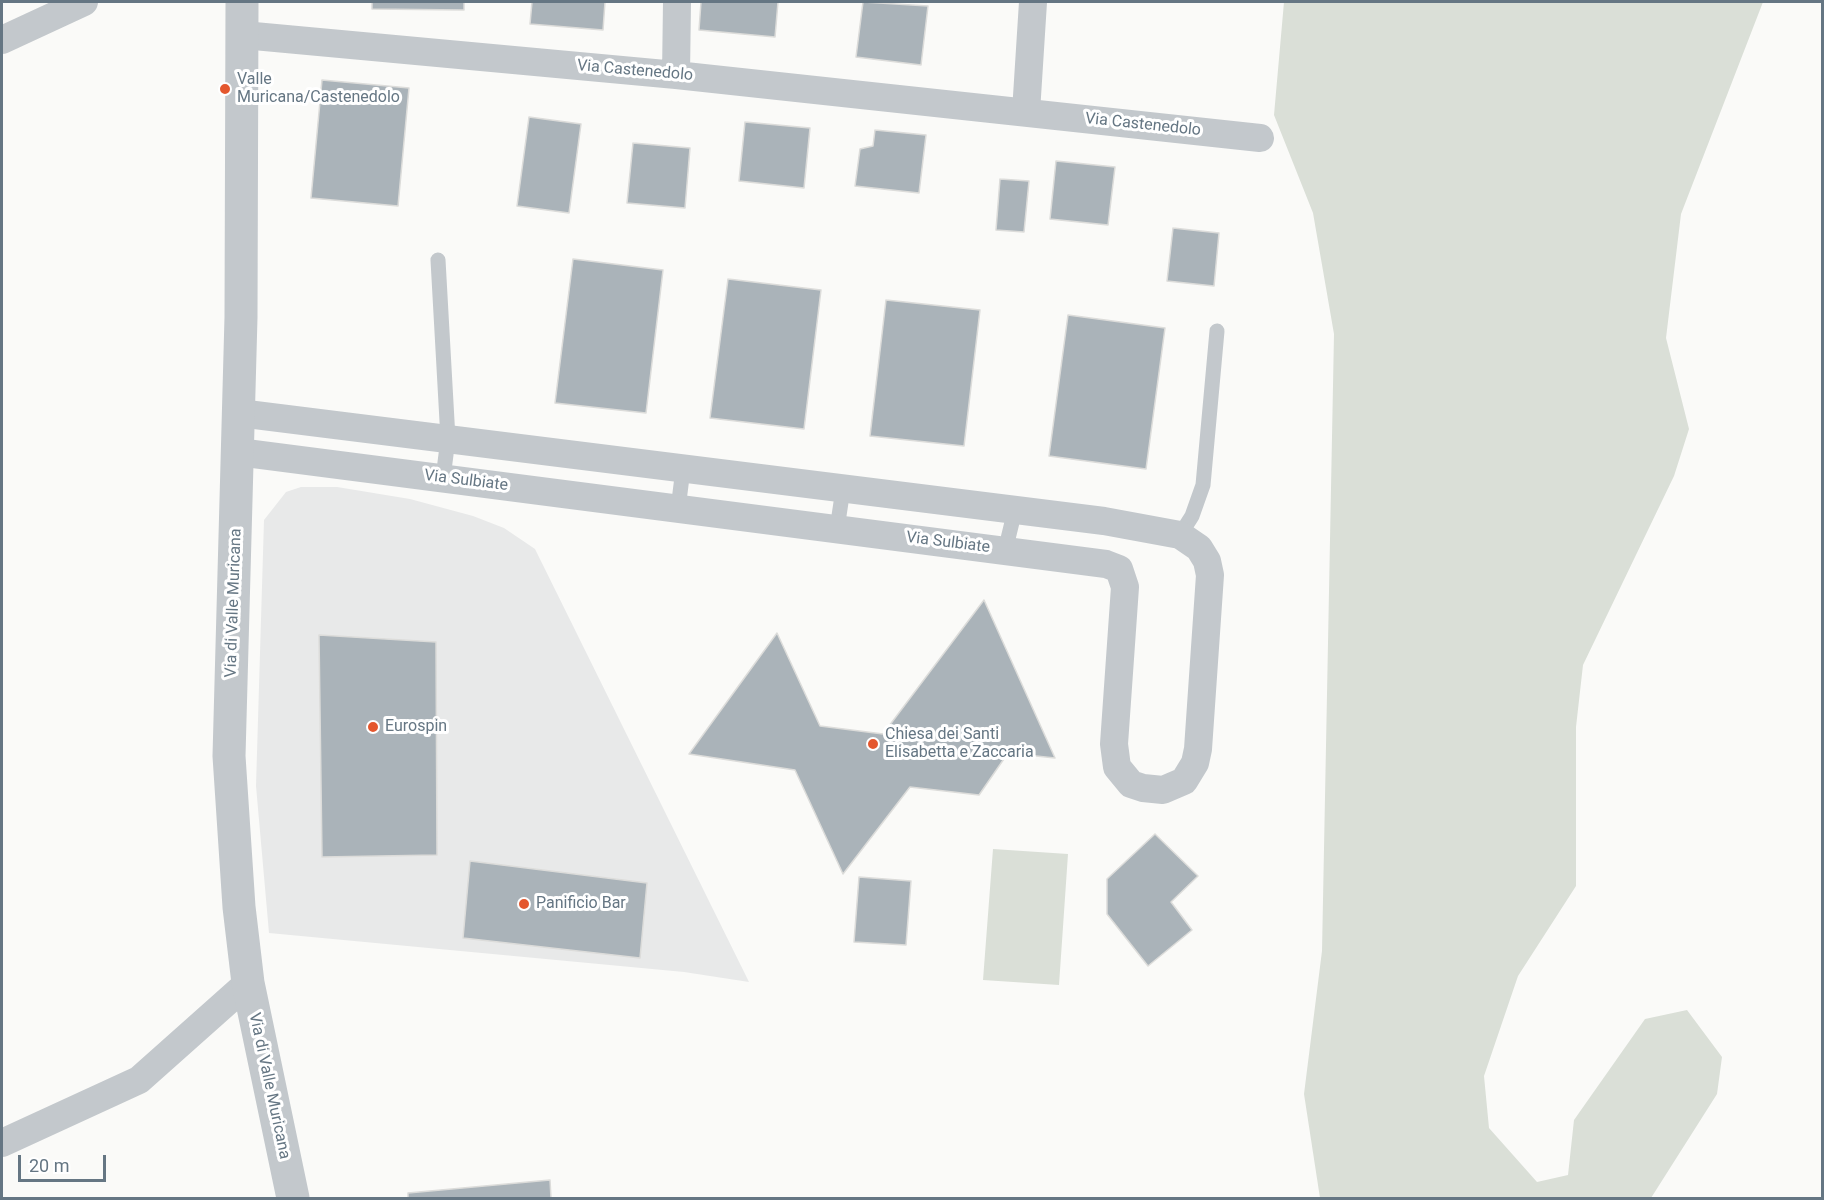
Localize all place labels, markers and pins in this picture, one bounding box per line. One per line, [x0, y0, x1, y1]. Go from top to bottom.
place label: Valle Muricana/Castenedolo [237, 70, 400, 108]
marker: Valle Muricana/Castenedolo [218, 82, 232, 96]
place label: Eurospin [385, 717, 447, 737]
marker: Eurospin [366, 720, 380, 734]
place label: Chiesa dei Santi Elisabetta e Zaccaria [885, 725, 1034, 763]
marker: Chiesa dei Santi Elisabetta e Zaccaria [866, 737, 880, 751]
place label: Panificio Bar [536, 894, 626, 914]
marker: Panificio Bar [517, 897, 531, 911]

